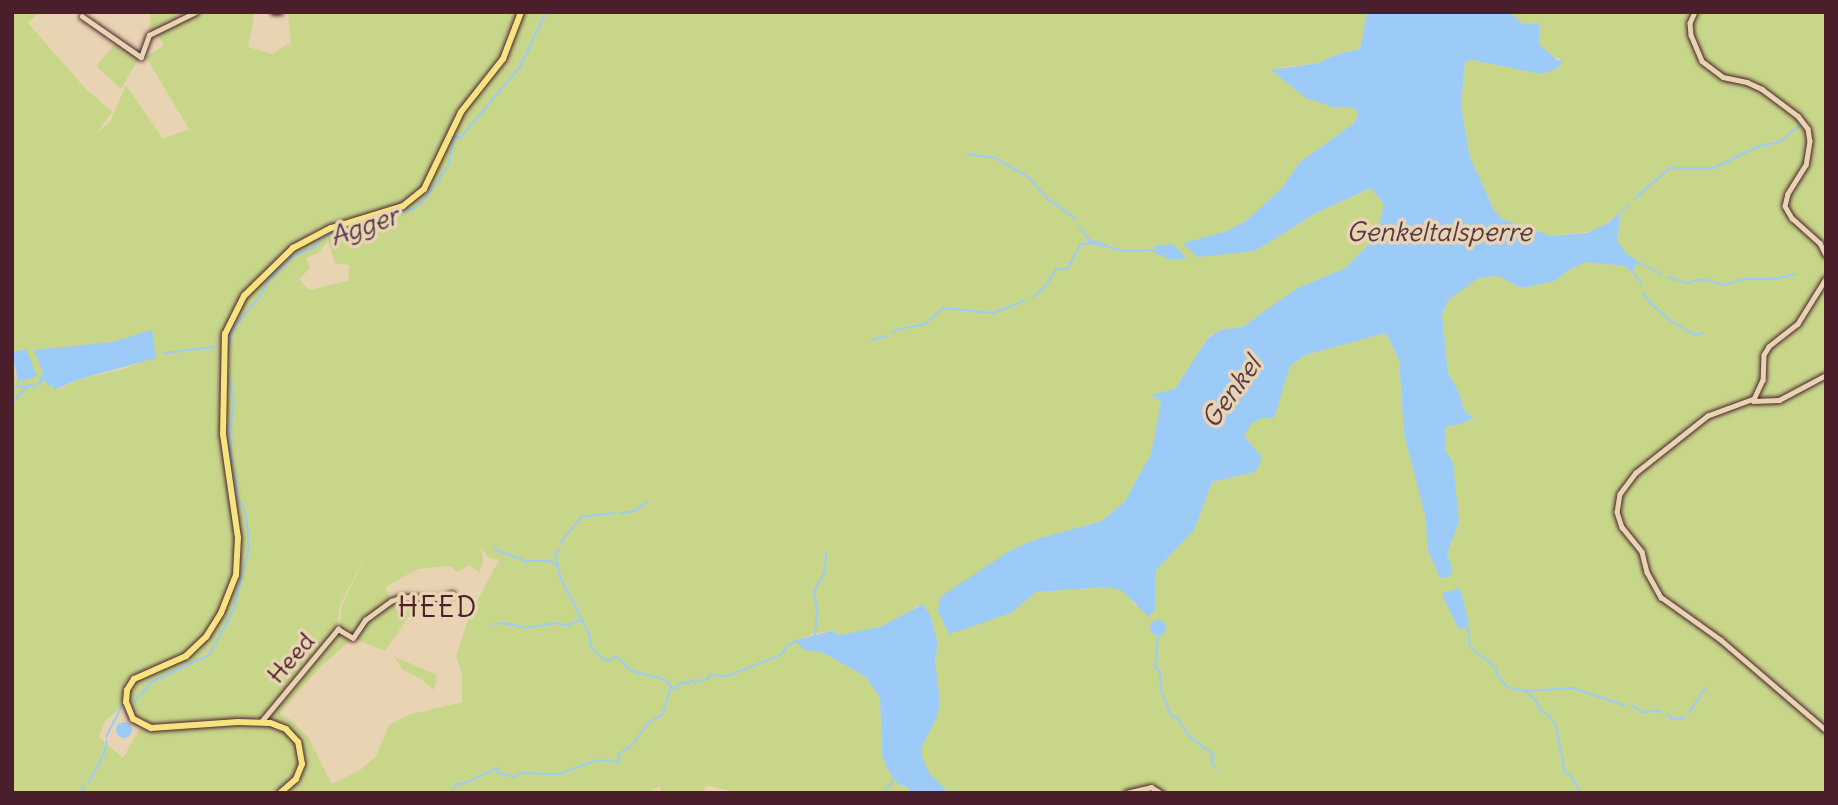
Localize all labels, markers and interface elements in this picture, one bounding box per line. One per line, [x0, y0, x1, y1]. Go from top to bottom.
water label: Agger [326, 200, 402, 252]
water label: Genkeltalsperre [1346, 216, 1532, 248]
water label: Genkel [1195, 350, 1267, 434]
district label: HEED [398, 590, 478, 624]
street label: Heed [261, 627, 321, 689]

